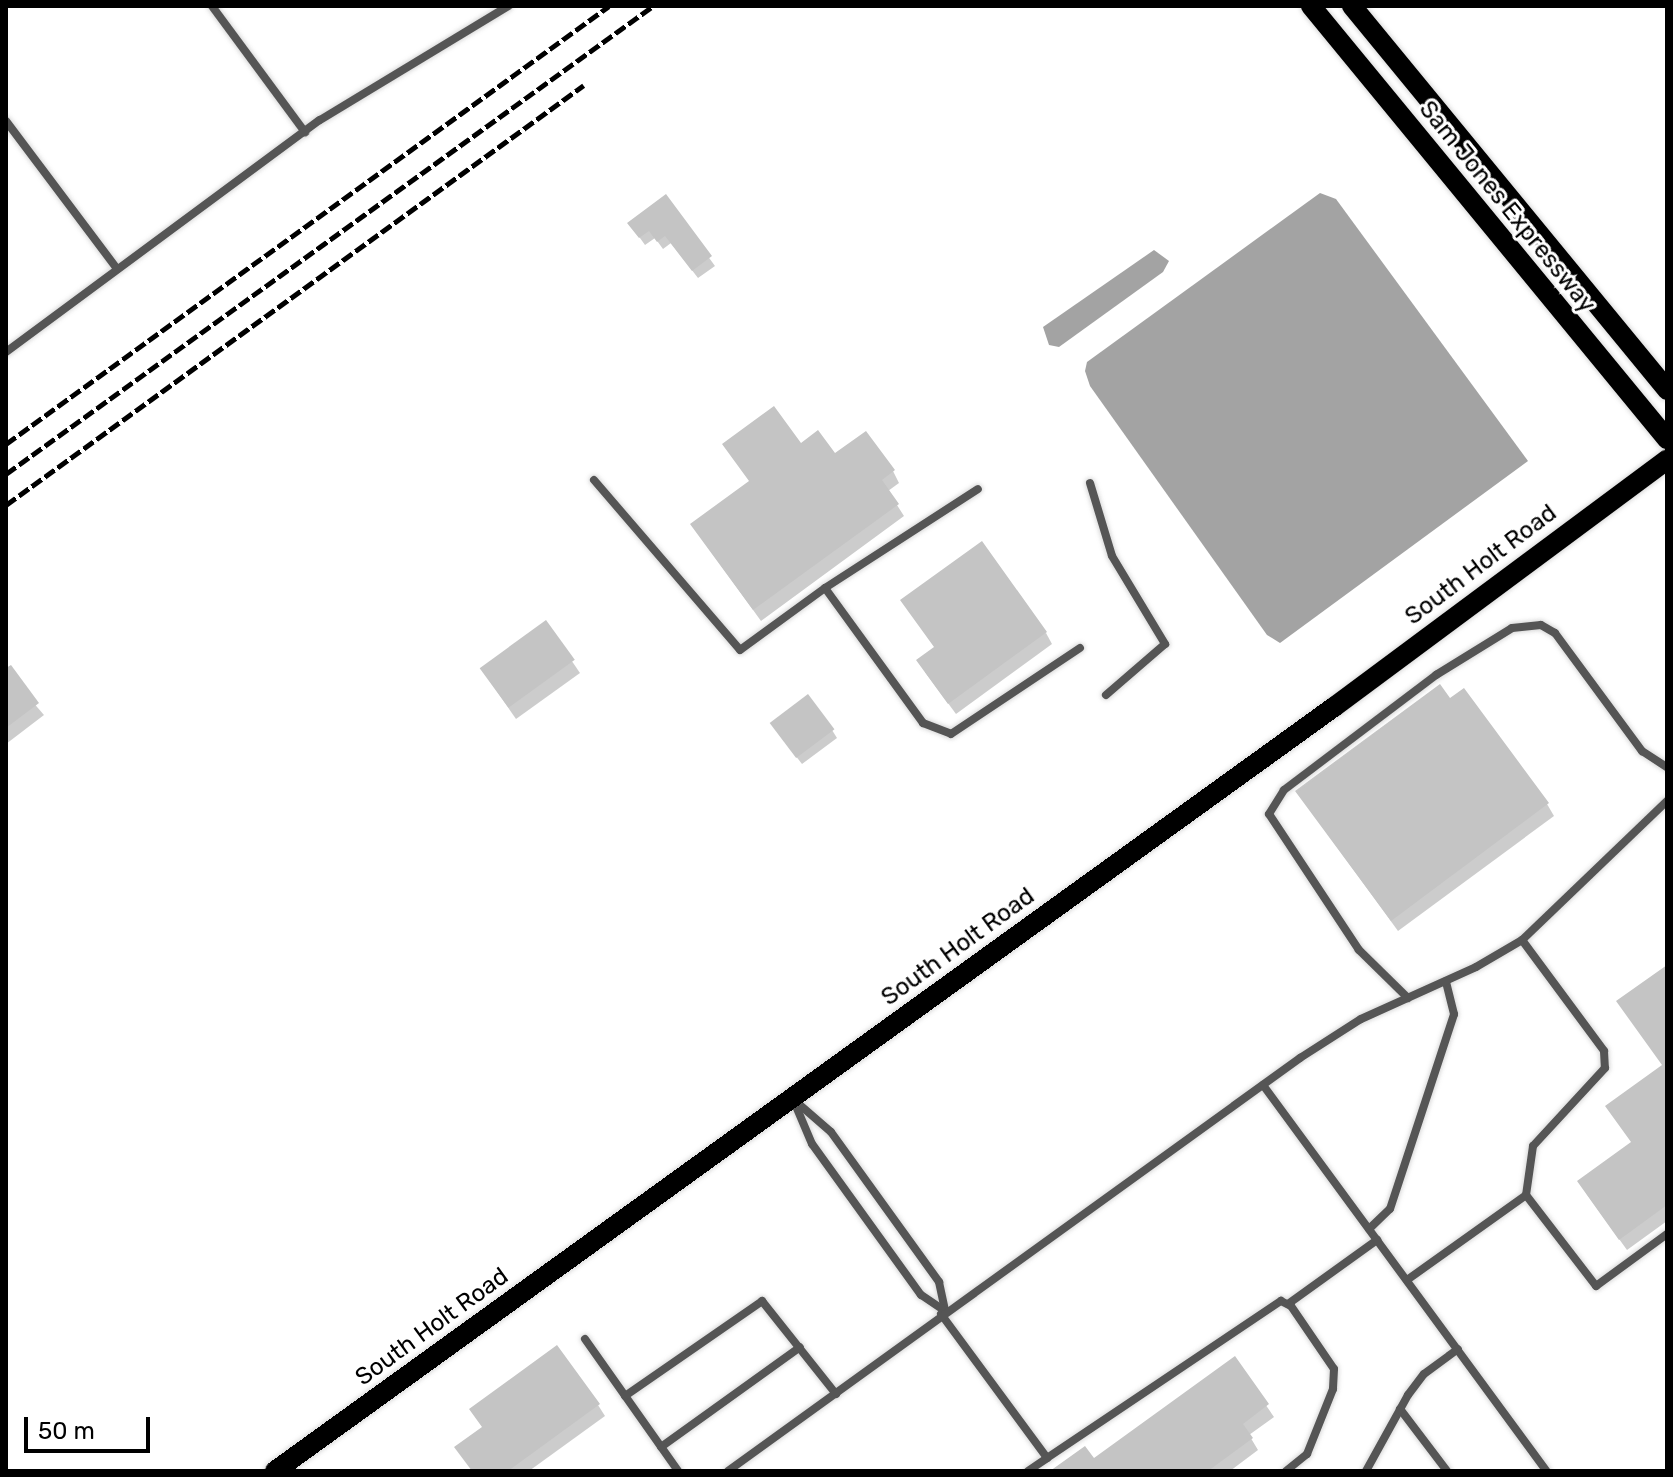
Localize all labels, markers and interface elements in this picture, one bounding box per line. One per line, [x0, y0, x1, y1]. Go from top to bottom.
street label: Sam Jones Expressway [1413, 95, 1601, 319]
street label: South Holt Road [1400, 499, 1562, 631]
street label: South Holt Road [876, 882, 1040, 1012]
street label: South Holt Road [350, 1262, 514, 1392]
scale bar [28, 1401, 154, 1451]
text: 50 m [38, 1417, 95, 1445]

